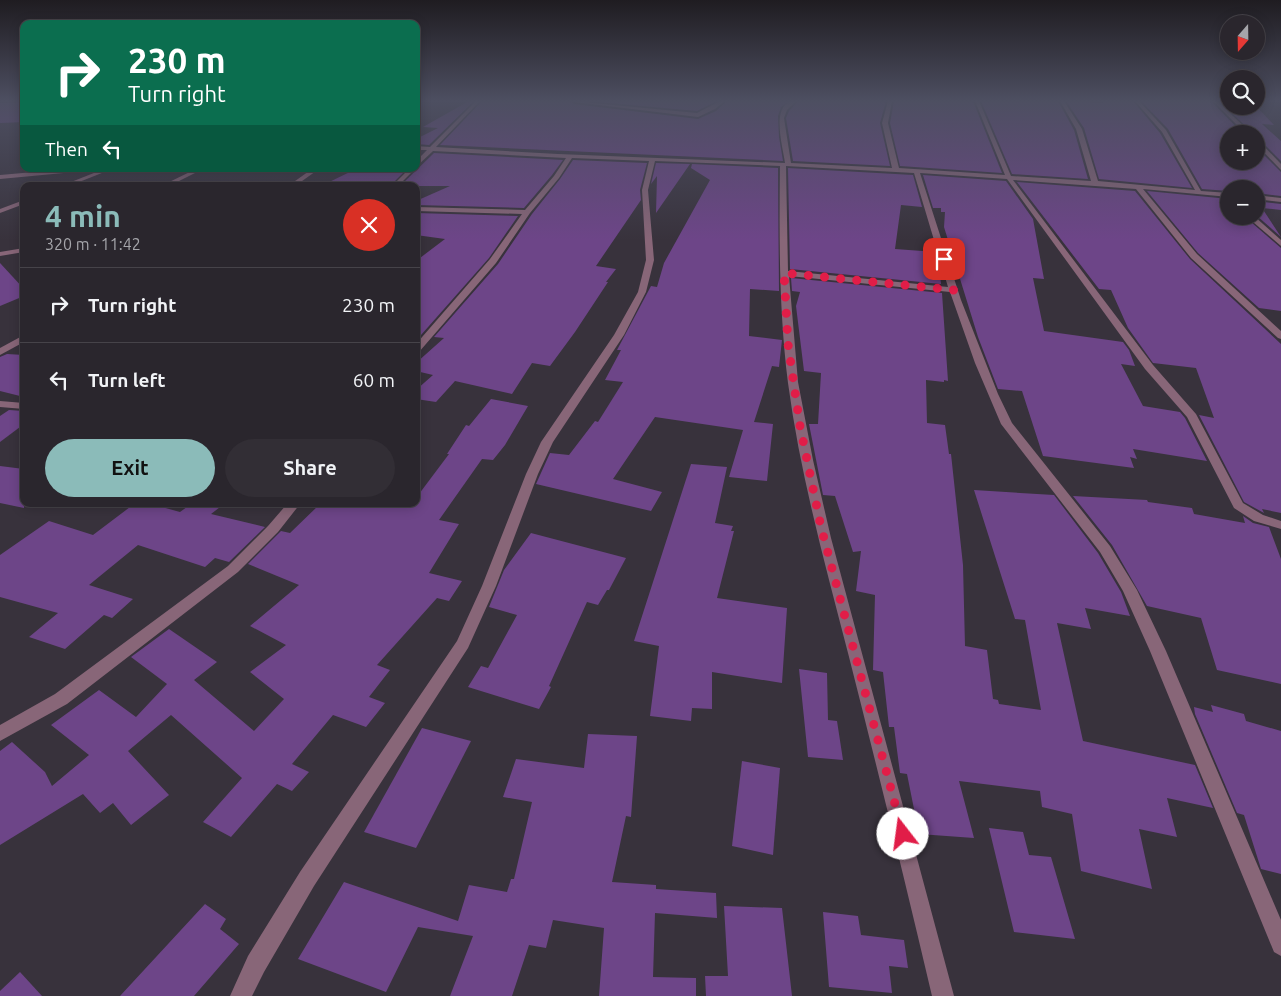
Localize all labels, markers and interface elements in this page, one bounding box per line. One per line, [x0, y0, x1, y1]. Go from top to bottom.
north arrow [1220, 15, 1265, 60]
map controls [1220, 15, 1265, 225]
icon: right [45, 40, 110, 105]
text: 230 m [128, 40, 226, 80]
button: search [1220, 70, 1265, 115]
text: Turn right [128, 81, 226, 106]
button: + [1220, 125, 1265, 170]
icon: left [98, 135, 126, 163]
text: Then [45, 138, 88, 160]
button: − [1220, 180, 1265, 225]
text: 4 min [45, 199, 121, 233]
button: close [343, 199, 395, 251]
text: 320 m · 11:42 [45, 235, 141, 253]
pin [923, 238, 965, 280]
icon: arrive [930, 245, 958, 273]
icon: right [45, 291, 73, 319]
text: Turn right [88, 294, 176, 316]
text: 230 m [342, 294, 395, 316]
icon: left [45, 366, 73, 394]
text: Turn left [88, 369, 166, 391]
text: 60 m [353, 369, 395, 391]
button: Exit [45, 439, 215, 497]
button: Share [225, 439, 395, 497]
position arrow [876, 807, 928, 859]

